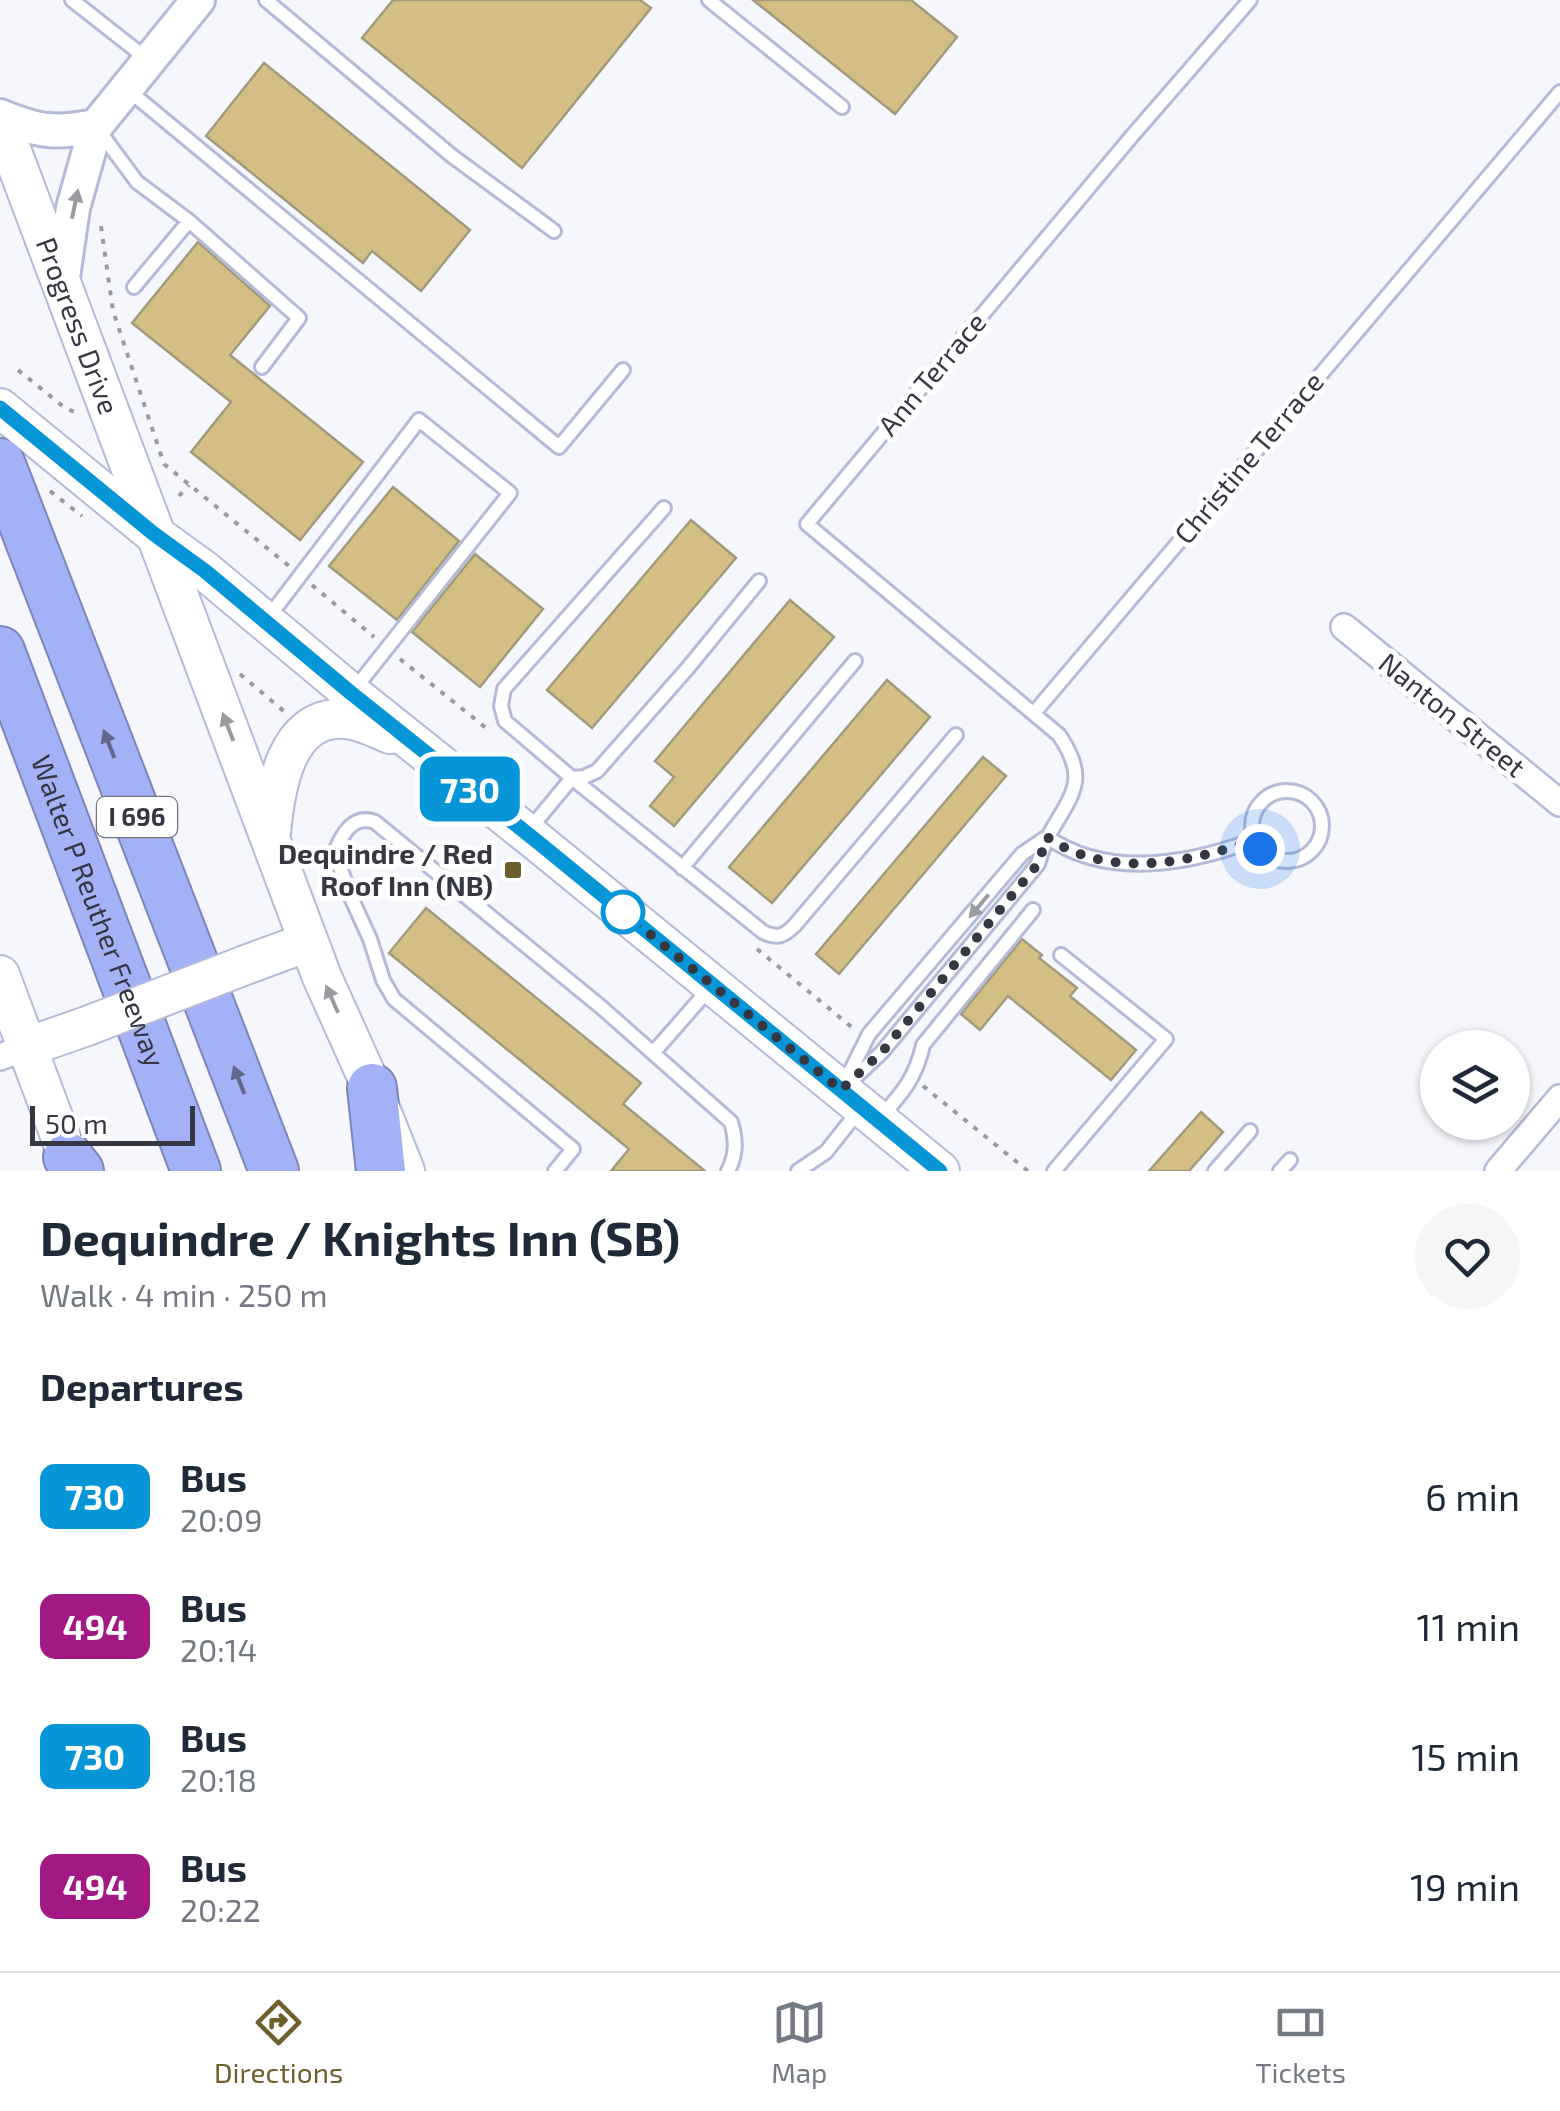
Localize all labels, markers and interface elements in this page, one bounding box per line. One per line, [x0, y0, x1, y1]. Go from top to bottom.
one-way arrow [67, 188, 83, 219]
street label: Progress Drive [30, 233, 127, 419]
street label: Ann Terrace [870, 305, 992, 442]
street label: Christine Terrace [1167, 365, 1330, 550]
street label: Nanton Street [1373, 645, 1533, 784]
one-way arrow [219, 712, 235, 742]
one-way arrow [101, 729, 116, 759]
street label: Walter P Reuther Freeway [25, 750, 173, 1072]
line badge: 730 [412, 756, 528, 822]
text: 730 [440, 768, 500, 810]
road number: I 696 [97, 797, 177, 837]
your location [1235, 824, 1285, 874]
place label: Dequindre / Red Roof Inn (NB) [278, 836, 493, 902]
marker: Dequindre / Red Roof Inn (NB) [502, 859, 524, 881]
unlabelled marker [602, 891, 644, 933]
one-way arrow [968, 893, 990, 918]
one-way arrow [324, 984, 340, 1014]
map controls [1420, 1030, 1530, 1140]
button: layers [1420, 1030, 1530, 1140]
one-way arrow [231, 1065, 247, 1095]
scale bar [30, 1101, 195, 1146]
text: 50 m [45, 1106, 108, 1140]
button: heart [1415, 1204, 1520, 1309]
text: Dequindre / Knights Inn (SB) [40, 1208, 680, 1266]
text: Walk · 4 min · 250 m [40, 1275, 328, 1313]
text: Departures [40, 1363, 244, 1409]
text: Bus [180, 1454, 247, 1500]
text: 6 min [1425, 1473, 1520, 1519]
text: 730 [65, 1475, 125, 1517]
text: 20:09 [180, 1500, 262, 1538]
text: Bus [180, 1584, 247, 1630]
text: 11 min [1416, 1603, 1520, 1649]
text: 494 [62, 1605, 128, 1647]
text: 20:14 [180, 1630, 257, 1668]
text: Bus [180, 1714, 247, 1760]
text: 15 min [1411, 1733, 1520, 1779]
text: 730 [65, 1735, 125, 1777]
text: 20:18 [180, 1760, 257, 1798]
text: Bus [180, 1844, 247, 1890]
text: 19 min [1410, 1863, 1520, 1909]
text: 494 [62, 1865, 128, 1907]
text: 20:22 [180, 1890, 261, 1928]
tab: Directions [214, 1995, 343, 2089]
tab: Map [771, 1995, 827, 2089]
tab: Tickets [1255, 1995, 1346, 2089]

